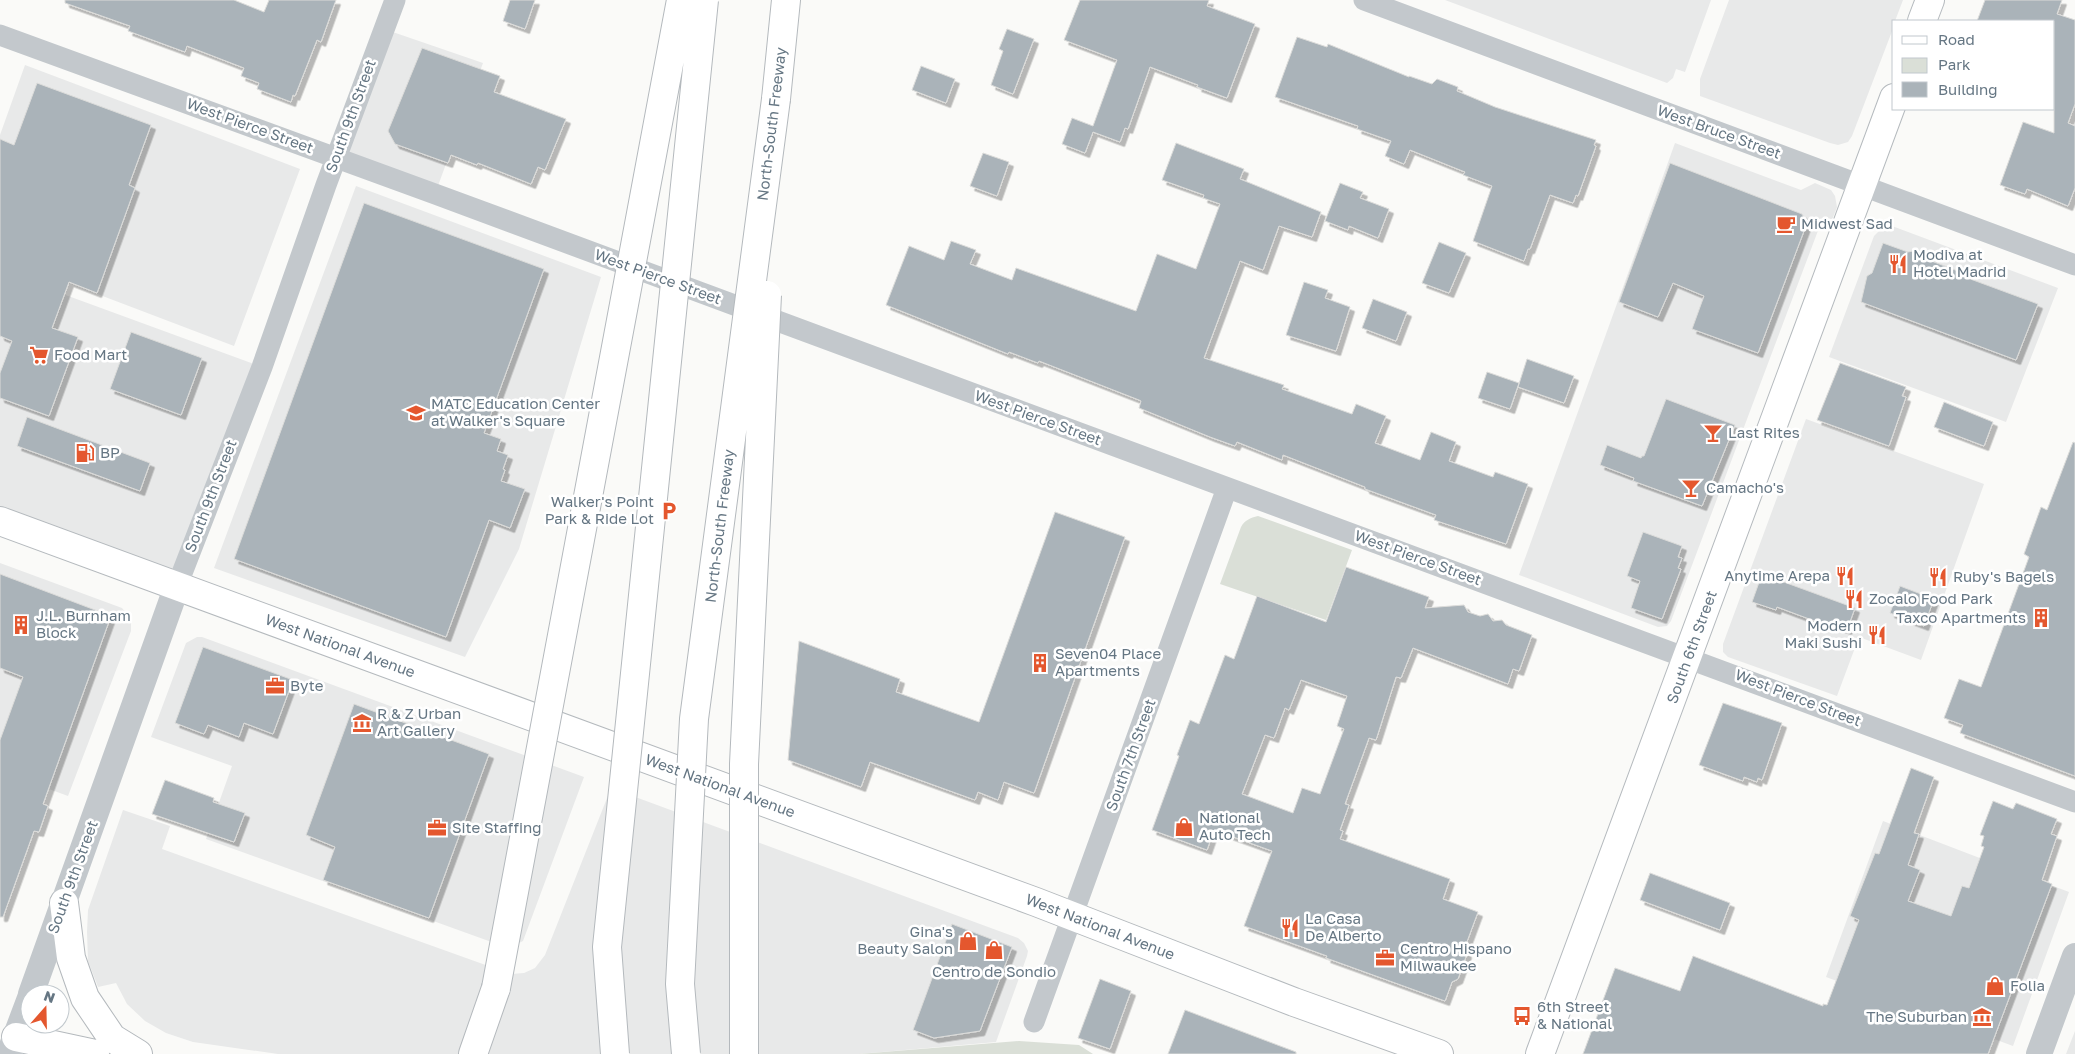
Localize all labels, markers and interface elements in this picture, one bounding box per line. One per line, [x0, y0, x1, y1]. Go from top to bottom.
legend [1892, 20, 2055, 110]
text: Road [1938, 30, 1975, 48]
street label: North-South Freeway [753, 46, 789, 202]
text: Park [1938, 55, 1971, 73]
street label: South 9th Street [321, 57, 379, 175]
text: Building [1938, 80, 1998, 98]
street label: West Pierce Street [185, 94, 316, 156]
street label: West Bruce Street [1655, 100, 1784, 162]
cafe icon: Midwest Sad [1775, 213, 1797, 235]
place label: Midwest Sad [1801, 214, 1893, 232]
street label: West Pierce Street [593, 245, 724, 307]
place label: Modiva at Hotel Madrid [1913, 245, 2006, 280]
restaurant icon: Modiva at Hotel Madrid [1887, 253, 1909, 275]
supermarket icon: Food Mart [28, 344, 50, 366]
place label: Food Mart [54, 345, 127, 363]
street label: West Pierce Street [973, 386, 1104, 448]
place label: MATC Education Center at Walker's Square [431, 394, 600, 429]
school or university icon: MATC Education Center at Walker's Square [405, 402, 427, 424]
bar icon: Last Rites [1702, 422, 1724, 444]
place label: Last Rites [1728, 423, 1800, 441]
street label: South 9th Street [180, 437, 240, 554]
fuel station icon: BP [74, 442, 96, 464]
place label: BP [100, 443, 120, 461]
street label: North-South Freeway [701, 448, 737, 604]
bar icon: Camacho's [1680, 477, 1702, 499]
place label: Camacho's [1706, 478, 1784, 496]
place label: Walker's Point Park & Ride Lot [545, 492, 654, 527]
parking icon: Walker's Point Park & Ride Lot [658, 500, 680, 522]
street label: West Pierce Street [1353, 526, 1484, 588]
restaurant icon: Anytime Arepa [1834, 565, 1856, 587]
place label: Anytime Arepa [1724, 566, 1830, 584]
restaurant icon: Ruby's Bagels [1927, 566, 1949, 588]
place label: Ruby's Bagels [1953, 567, 2054, 585]
street label: South 6th Street [1662, 588, 1720, 706]
restaurant icon: Zocalo Food Park [1843, 588, 1865, 610]
place label: Zocalo Food Park [1869, 589, 1994, 607]
place label: J.L. Burnham Block [36, 606, 131, 641]
building icon: Taxco Apartments [2030, 607, 2052, 629]
place label: Taxco Apartments [1896, 608, 2026, 626]
street label: West National Avenue [263, 610, 418, 681]
building icon: J.L. Burnham Block [10, 614, 32, 636]
place label: Modern Maki Sushi [1785, 616, 1862, 651]
restaurant icon: Modern Maki Sushi [1866, 624, 1888, 646]
place label: Seven04 Place Apartments [1055, 644, 1162, 679]
building icon: Seven04 Place Apartments [1029, 652, 1051, 674]
street label: West Pierce Street [1733, 665, 1864, 729]
office icon: Byte [264, 675, 286, 697]
place label: Byte [290, 676, 324, 694]
street label: South 7th Street [1101, 696, 1159, 813]
place label: R & Z Urban Art Gallery [377, 704, 461, 739]
museum icon: R & Z Urban Art Gallery [351, 712, 373, 734]
street label: West National Avenue [643, 750, 798, 821]
place label: National Auto Tech [1199, 808, 1271, 843]
shop icon: National Auto Tech [1173, 816, 1195, 838]
office icon: Site Staffing [426, 817, 448, 839]
street label: South 9th Street [43, 818, 101, 936]
place label: Site Staffing [452, 818, 541, 836]
street label: West National Avenue [1023, 889, 1178, 963]
place label: La Casa De Alberto [1305, 909, 1382, 944]
restaurant icon: La Casa De Alberto [1279, 917, 1301, 939]
place label: Gina's Beauty Salon [857, 922, 953, 957]
shop icon: Gina's Beauty Salon [957, 930, 979, 952]
shop icon: Centro de Sondio [983, 939, 1005, 961]
place label: Centro Hispano Milwaukee [1400, 939, 1512, 974]
office icon: Centro Hispano Milwaukee [1374, 947, 1396, 969]
place label: Centro de Sondio [932, 962, 1056, 980]
shop icon: Folia [1984, 975, 2006, 997]
place label: Folia [2010, 976, 2045, 994]
north arrow [20, 984, 70, 1034]
text: N [42, 987, 58, 1006]
place label: 6th Street & National [1537, 997, 1612, 1032]
bus stop icon: 6th Street & National [1511, 1005, 1533, 1027]
museum icon: The Suburban [1971, 1006, 1993, 1028]
place label: The Suburban [1866, 1007, 1967, 1025]

